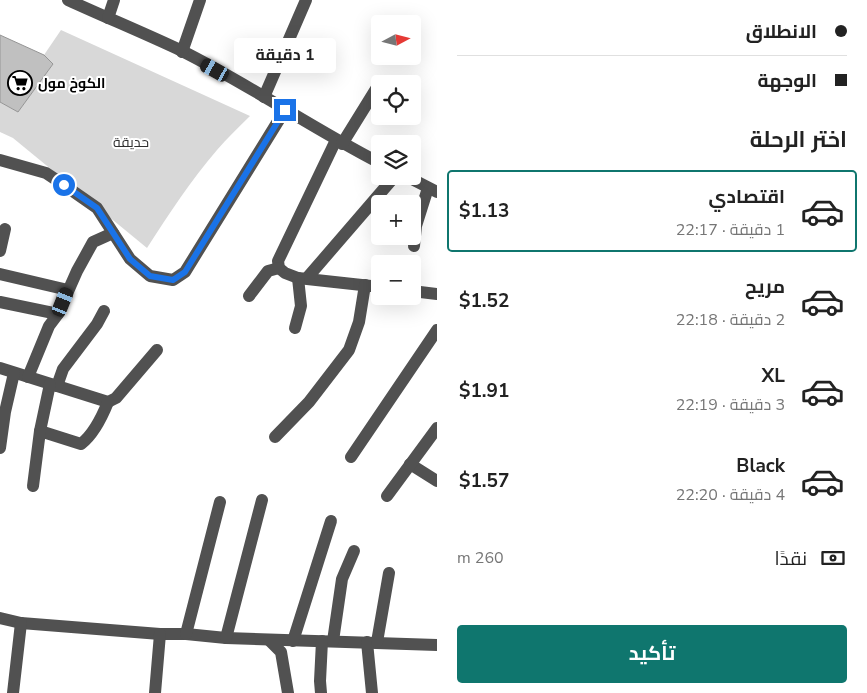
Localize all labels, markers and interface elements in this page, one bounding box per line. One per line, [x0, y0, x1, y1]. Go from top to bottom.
north arrow [371, 15, 421, 65]
map controls [371, 15, 421, 305]
text: الانطلاق [746, 19, 817, 45]
callout: 1 دقيقة [234, 38, 336, 72]
text: 1 دقيقة [255, 44, 315, 66]
car [198, 56, 231, 84]
text: الوجهة [757, 68, 817, 94]
supermarket icon: الكوخ مول [7, 70, 33, 96]
place label: الكوخ مول [38, 74, 105, 93]
button: locate [371, 75, 421, 125]
route end [274, 99, 296, 121]
text: اختر الرحلة [750, 125, 847, 155]
park label: حديقة [113, 133, 149, 152]
button: layers [371, 135, 421, 185]
route start [53, 174, 75, 196]
text: اقتصادي [709, 184, 785, 210]
icon: car [800, 189, 845, 234]
button: + [371, 195, 421, 245]
text: $1.13 [459, 198, 509, 224]
text: 1 دقيقة · 22:17 [676, 219, 785, 241]
button: − [371, 255, 421, 305]
text: مريح [745, 274, 785, 300]
icon: car [800, 279, 845, 324]
car [50, 285, 75, 319]
text: $1.52 [459, 288, 509, 314]
text: 2 دقيقة · 22:18 [676, 309, 785, 331]
text: XL [762, 363, 785, 389]
icon: car [800, 369, 845, 414]
text: $1.91 [459, 378, 509, 404]
text: 3 دقيقة · 22:19 [676, 394, 785, 416]
text: Black [736, 453, 785, 479]
icon: car [800, 459, 845, 504]
text: $1.57 [459, 468, 509, 494]
text: 4 دقيقة · 22:20 [676, 484, 785, 506]
icon: cash [819, 544, 847, 572]
text: نقدًا [775, 546, 807, 572]
text: 260 m [457, 547, 504, 569]
button: تأكيد [457, 625, 847, 683]

